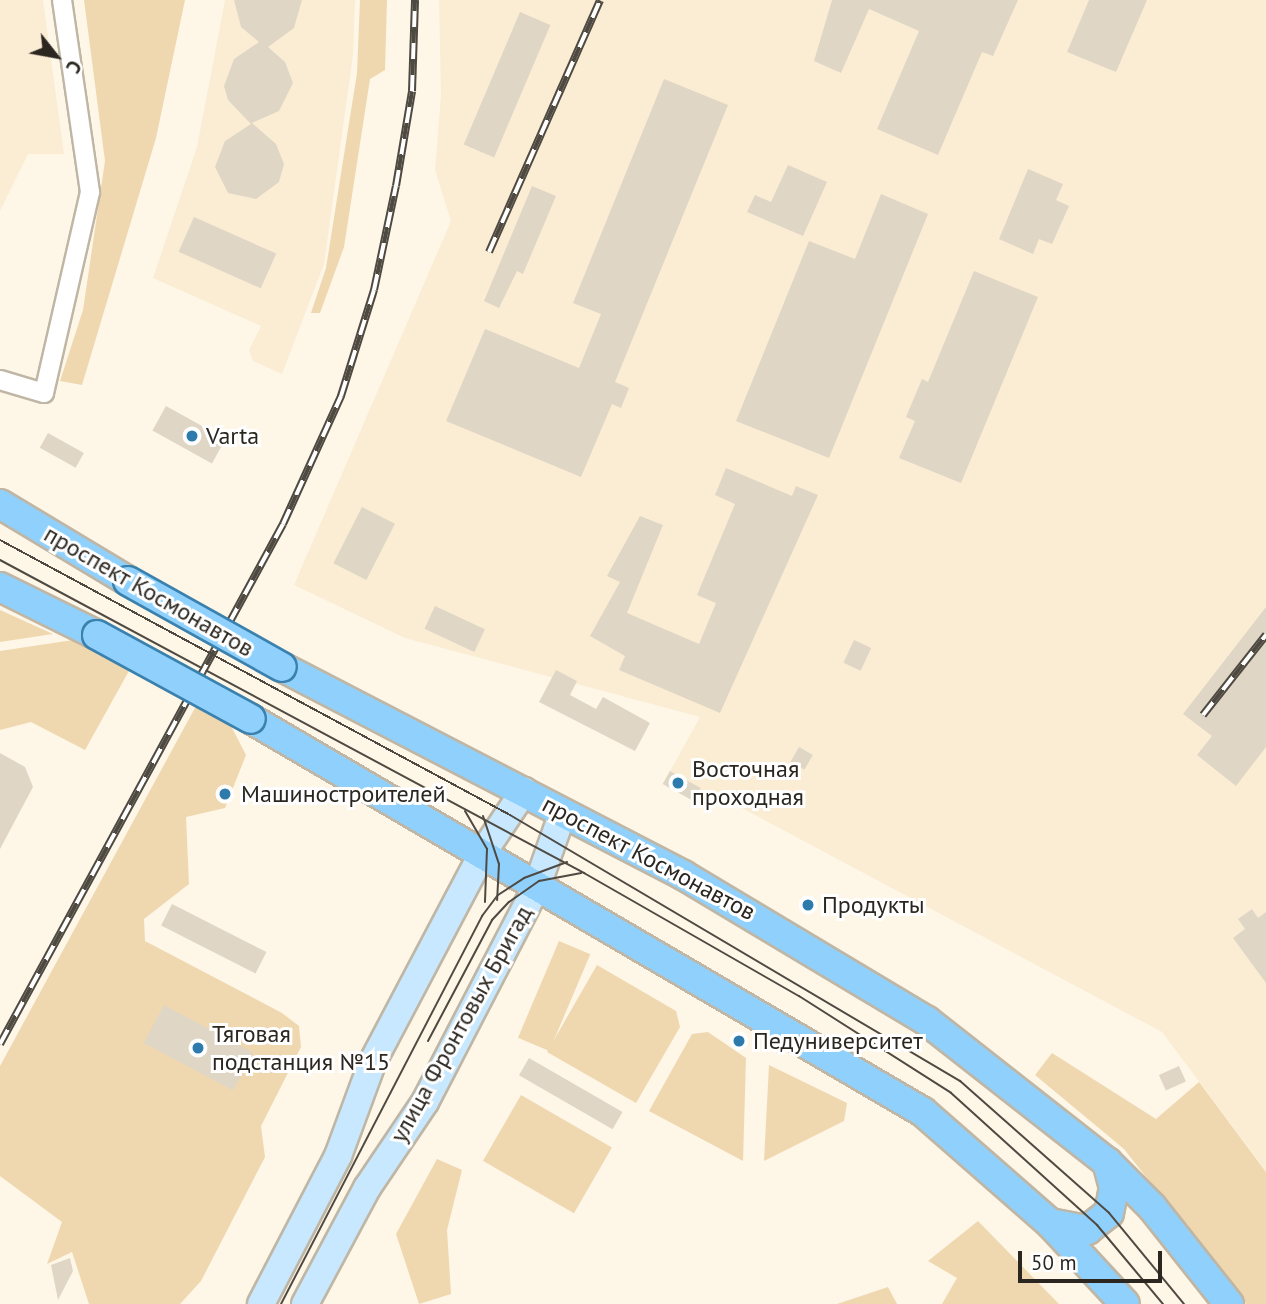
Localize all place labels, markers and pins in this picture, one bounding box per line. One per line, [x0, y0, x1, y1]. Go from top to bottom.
place label: Varta [206, 422, 259, 450]
marker: Varta [184, 428, 200, 444]
place label: Восточная проходная [692, 755, 804, 811]
marker: Восточная проходная [670, 775, 686, 791]
place label: Машиностроителей [241, 780, 446, 808]
marker: Машиностроителей [215, 784, 235, 804]
place label: Продукты [822, 891, 925, 919]
marker: Продукты [800, 897, 816, 913]
place label: Тяговая подстанция №15 [212, 1020, 390, 1076]
place label: Педуниверситет [753, 1027, 923, 1055]
marker: Педуниверситет [731, 1033, 747, 1049]
marker: Тяговая подстанция №15 [190, 1040, 206, 1056]

